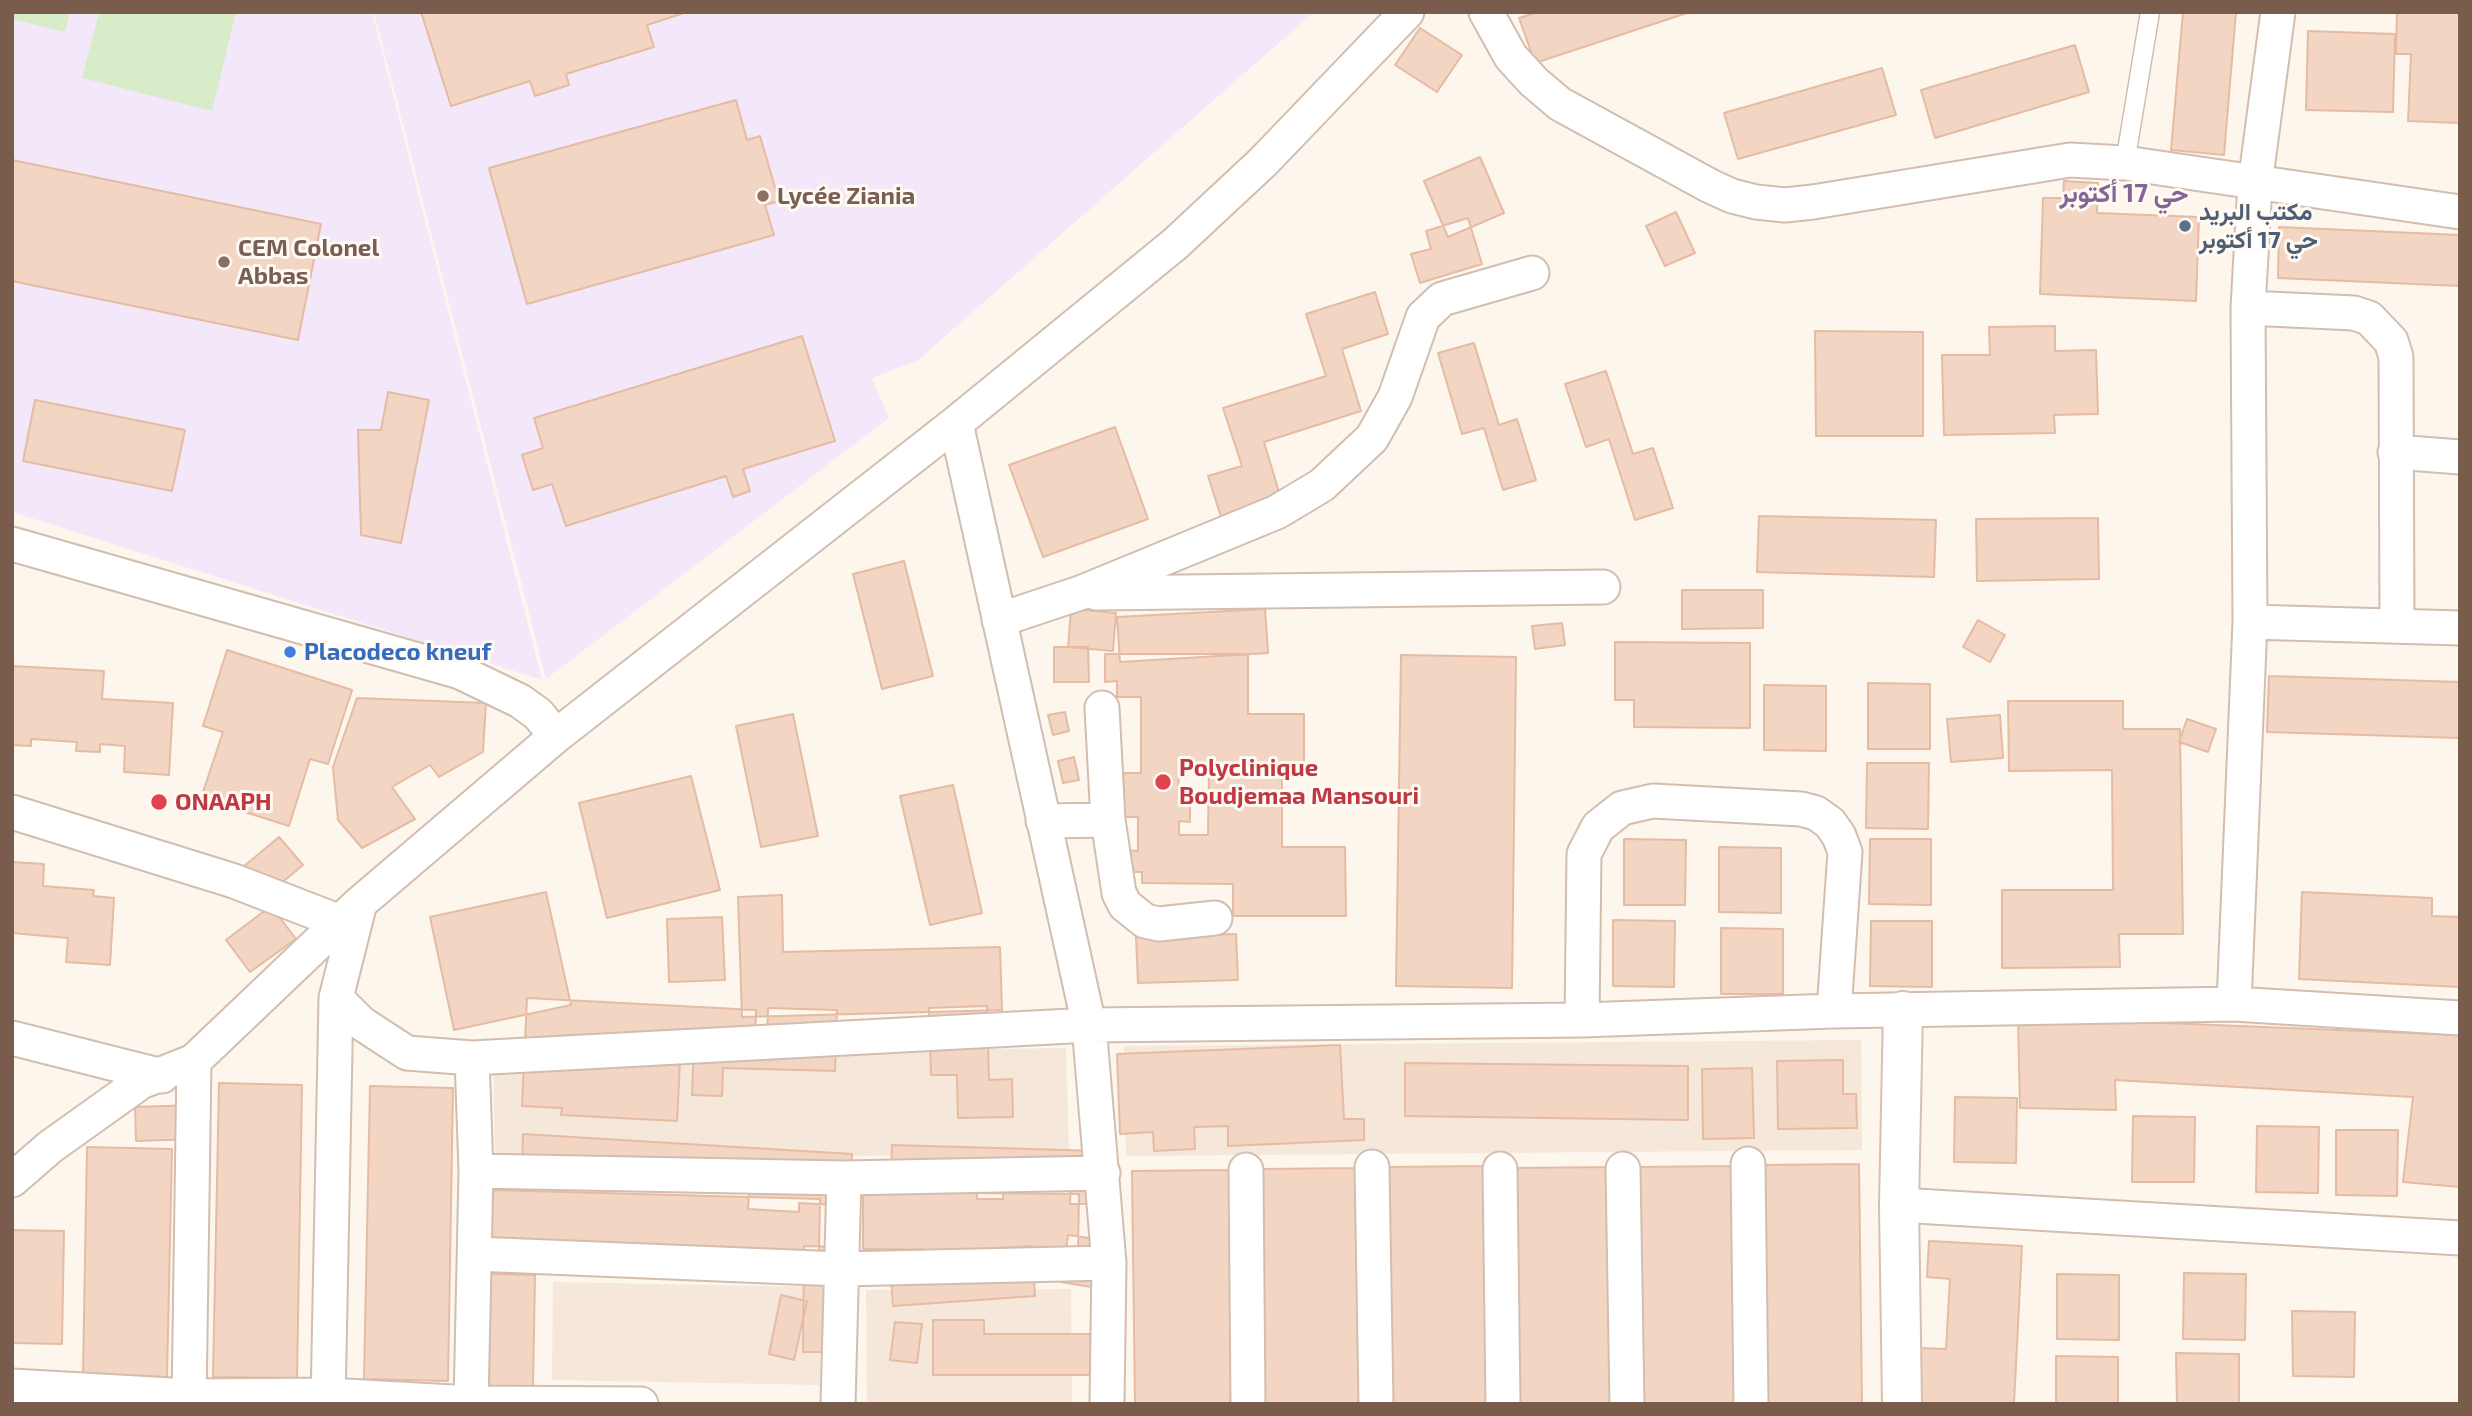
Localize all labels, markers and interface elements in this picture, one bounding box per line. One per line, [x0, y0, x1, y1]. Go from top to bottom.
district label: حي 17 أكتوبر [2060, 177, 2188, 209]
place label: Lycée Ziania [777, 182, 915, 210]
marker: Lycée Ziania [755, 188, 771, 204]
place label: مكتب البريد حي 17 أكتوبر [2199, 198, 2318, 254]
marker: مكتب البريد حي 17 أكتوبر [2177, 218, 2193, 234]
place label: CEM Colonel Abbas [238, 234, 379, 290]
marker: CEM Colonel Abbas [216, 254, 232, 270]
place label: Placodeco kneuf [304, 638, 491, 666]
marker: Placodeco kneuf [282, 644, 298, 660]
place label: Polyclinique Boudjemaa Mansouri [1179, 754, 1419, 810]
marker: Polyclinique Boudjemaa Mansouri [1153, 772, 1173, 792]
place label: ONAAPH [175, 788, 272, 816]
marker: ONAAPH [149, 792, 169, 812]

